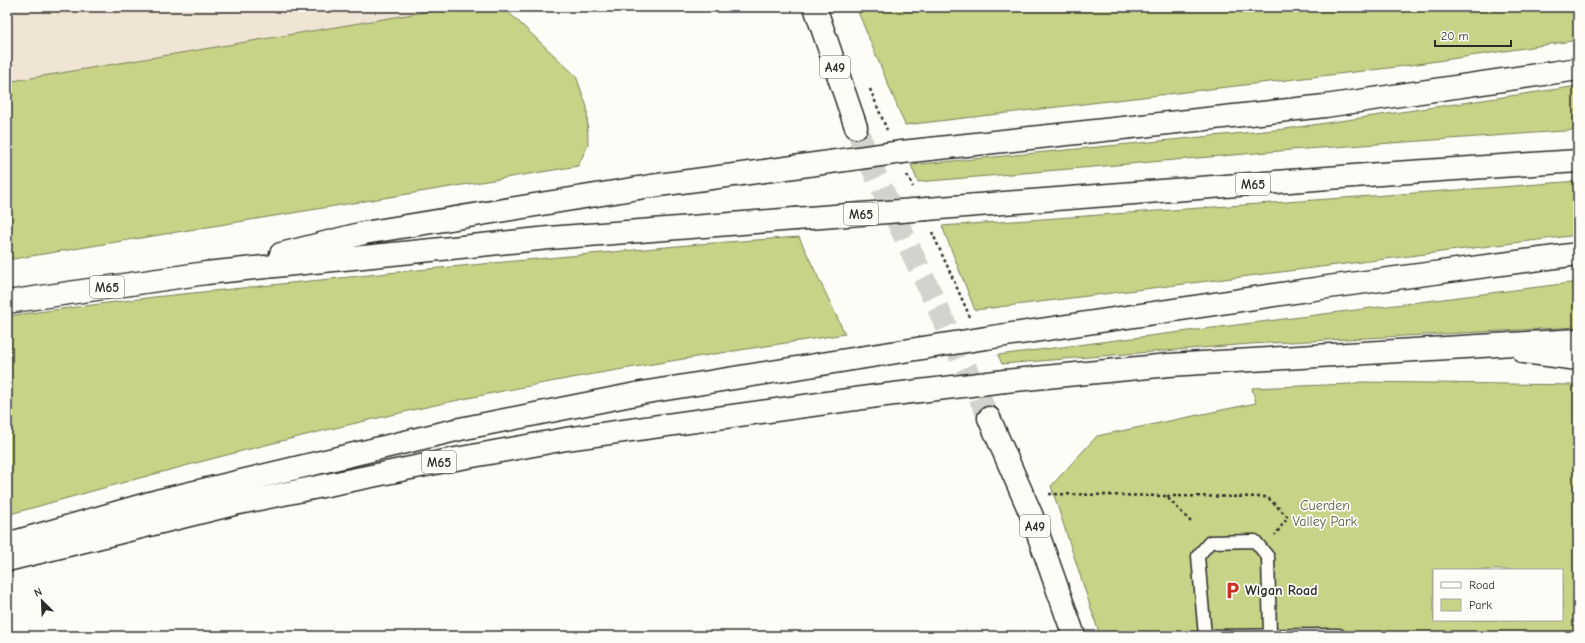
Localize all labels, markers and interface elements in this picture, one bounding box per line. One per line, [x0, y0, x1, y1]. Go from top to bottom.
scale bar [1435, 22, 1511, 48]
text: 20 m [1441, 29, 1469, 43]
road number: A49 [820, 56, 850, 78]
road number: M65 [1236, 173, 1270, 195]
road number: M65 [844, 203, 878, 225]
road number: M65 [90, 276, 124, 298]
road number: M65 [422, 451, 456, 473]
park label: Cuerden Valley Park [1293, 497, 1358, 530]
road number: A49 [1020, 515, 1050, 537]
legend [1433, 569, 1563, 621]
text: Road [1469, 578, 1495, 592]
parking icon: Wigan Road [1222, 580, 1242, 600]
north arrow [22, 581, 62, 621]
place label: Wigan Road [1245, 582, 1317, 599]
text: N [32, 585, 44, 600]
text: Park [1469, 598, 1492, 612]

